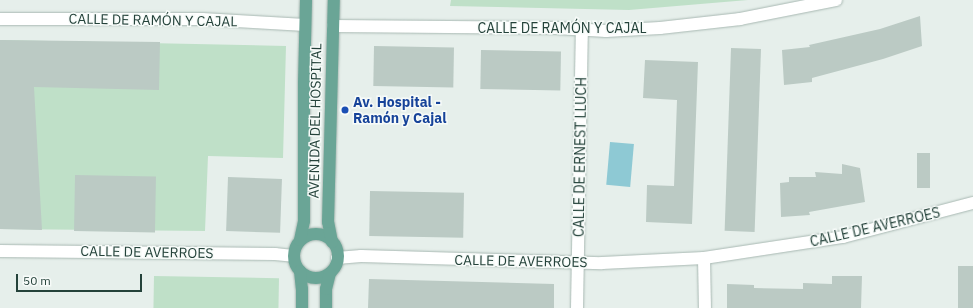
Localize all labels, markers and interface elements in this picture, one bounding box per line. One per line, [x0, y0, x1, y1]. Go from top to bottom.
street label: CALLE DE RAMÓN Y CAJAL [68, 10, 238, 30]
street label: CALLE DE RAMÓN Y CAJAL [478, 20, 646, 36]
street label: AVENIDA DEL HOSPITAL [305, 43, 325, 199]
street label: CALLE DE ERNEST LLUCH [570, 77, 590, 237]
place label: Av. Hospital - Ramón y Cajal [353, 94, 446, 126]
marker: Av. Hospital - Ramón y Cajal [340, 105, 350, 115]
street label: CALLE DE AVERROES [808, 204, 942, 250]
street label: CALLE DE AVERROES [80, 242, 214, 262]
street label: CALLE DE AVERROES [454, 251, 588, 271]
scale bar [18, 266, 144, 292]
text: 50 m [23, 273, 51, 288]

